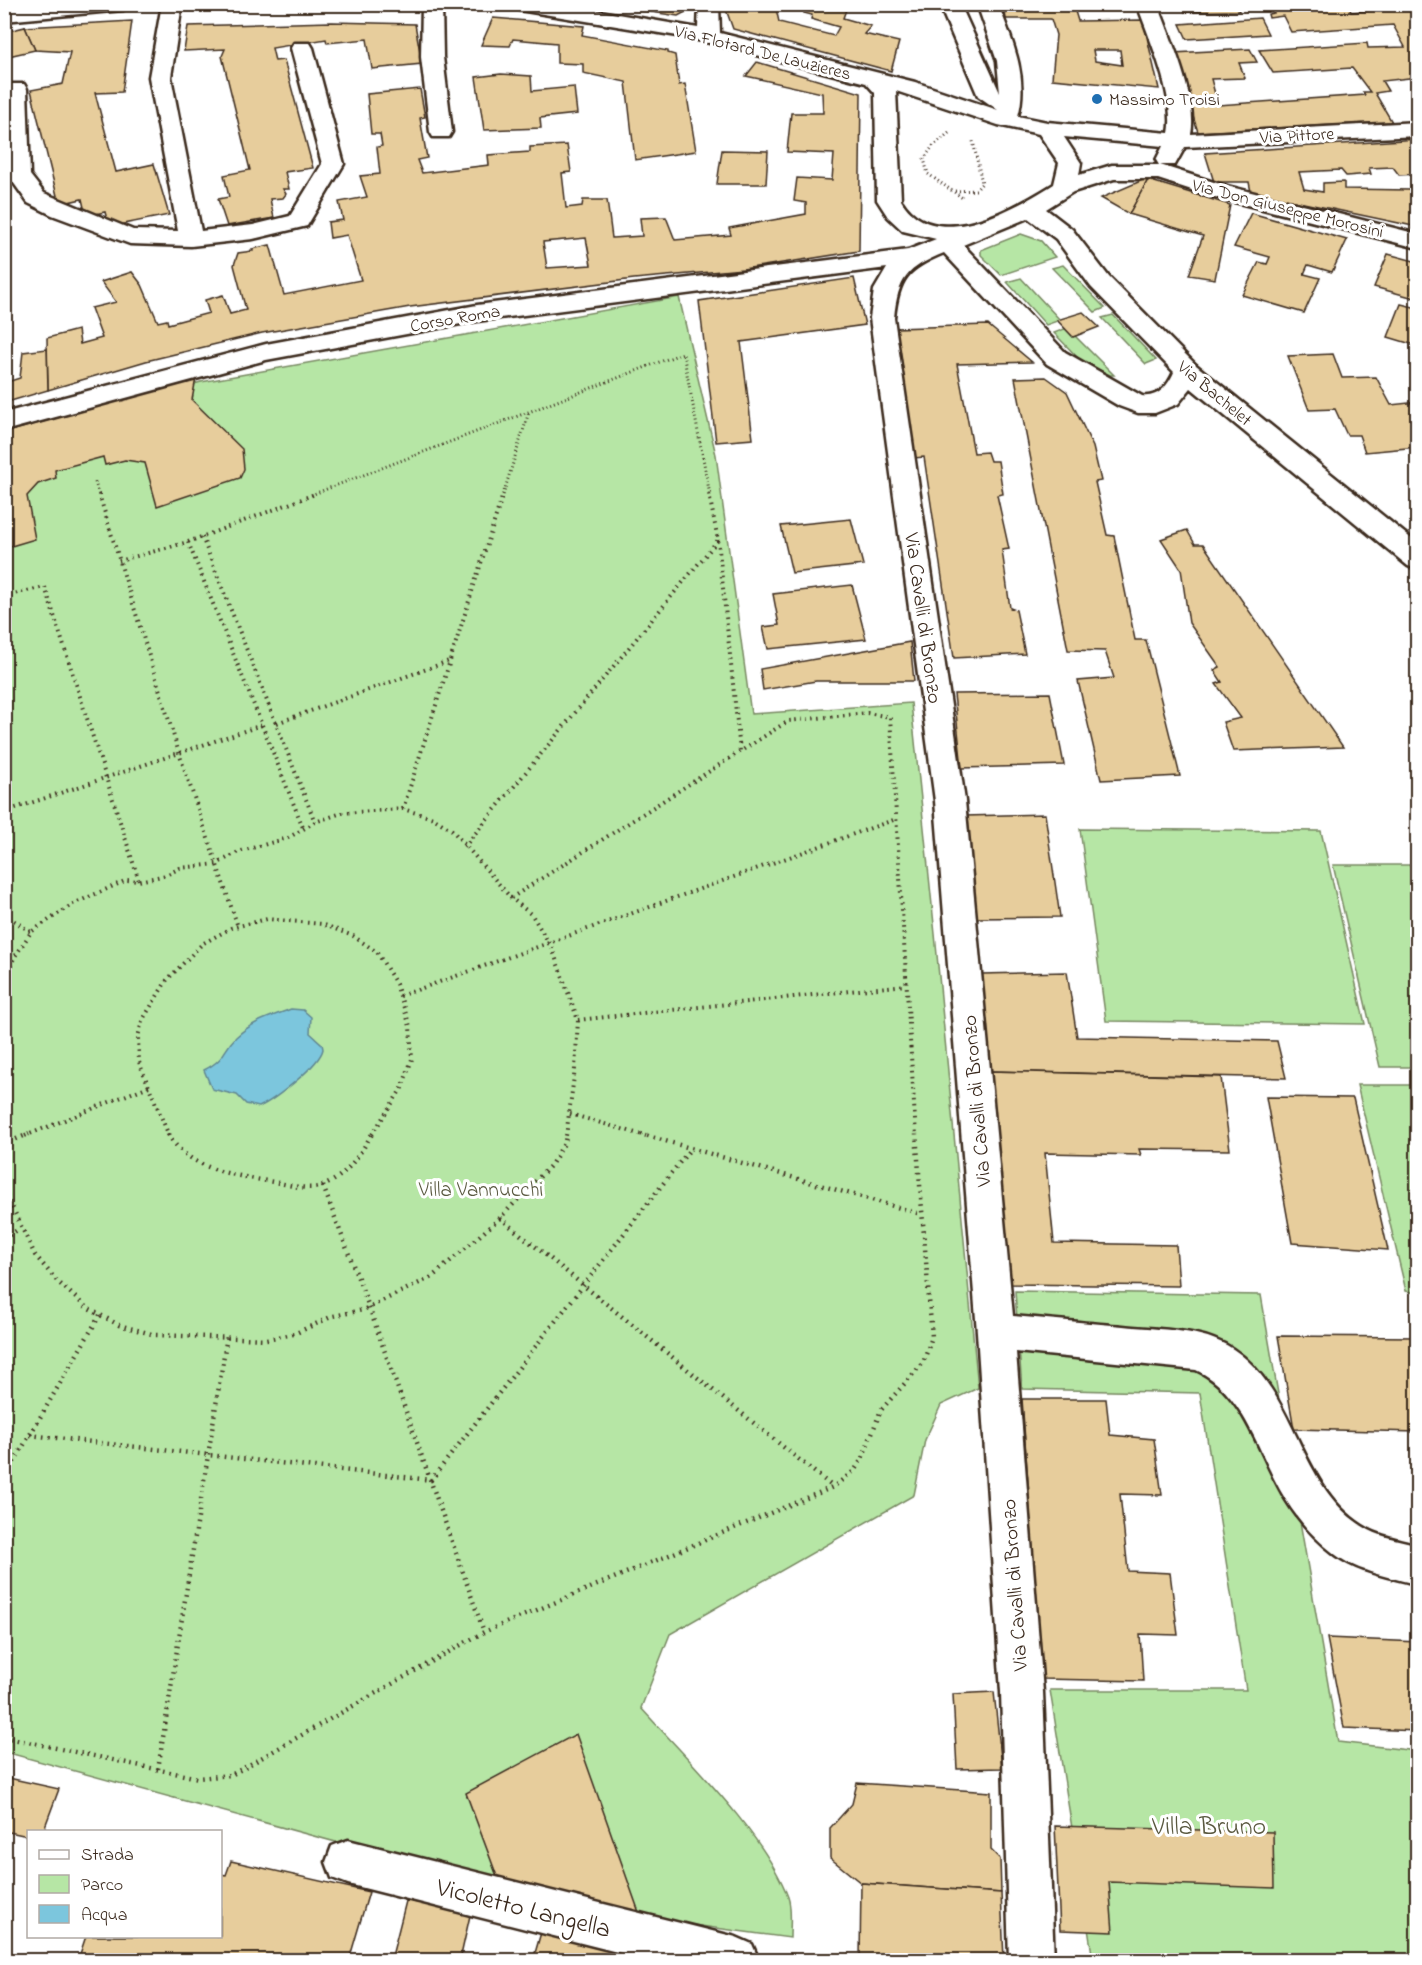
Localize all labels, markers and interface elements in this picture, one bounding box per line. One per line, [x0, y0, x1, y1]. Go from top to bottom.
street label: Via Flotard De Lauzieres [671, 19, 853, 88]
place label: Massimo Troisi [1109, 88, 1220, 114]
marker: Massimo Troisi [1090, 92, 1104, 106]
street label: Via Pittore [1258, 122, 1336, 152]
street label: Via Don Giuseppe Morosini [1188, 173, 1386, 246]
street label: Corso Roma [408, 299, 502, 341]
street label: Via Bachelet [1170, 355, 1257, 434]
street label: Via Cavalli di Bronzo [895, 530, 949, 706]
street label: Via Cavalli di Bronzo [956, 1014, 1001, 1189]
park label: Villa Vannucchi [418, 1176, 543, 1206]
street label: Via Cavalli di Bronzo [995, 1498, 1037, 1673]
park label: Villa Bruno [1151, 1809, 1266, 1847]
legend [27, 1830, 222, 1938]
text: Strada [81, 1843, 134, 1869]
street label: Vicoletto Langella [431, 1870, 615, 1950]
text: Parco [81, 1873, 123, 1899]
text: Acqua [81, 1903, 128, 1929]

